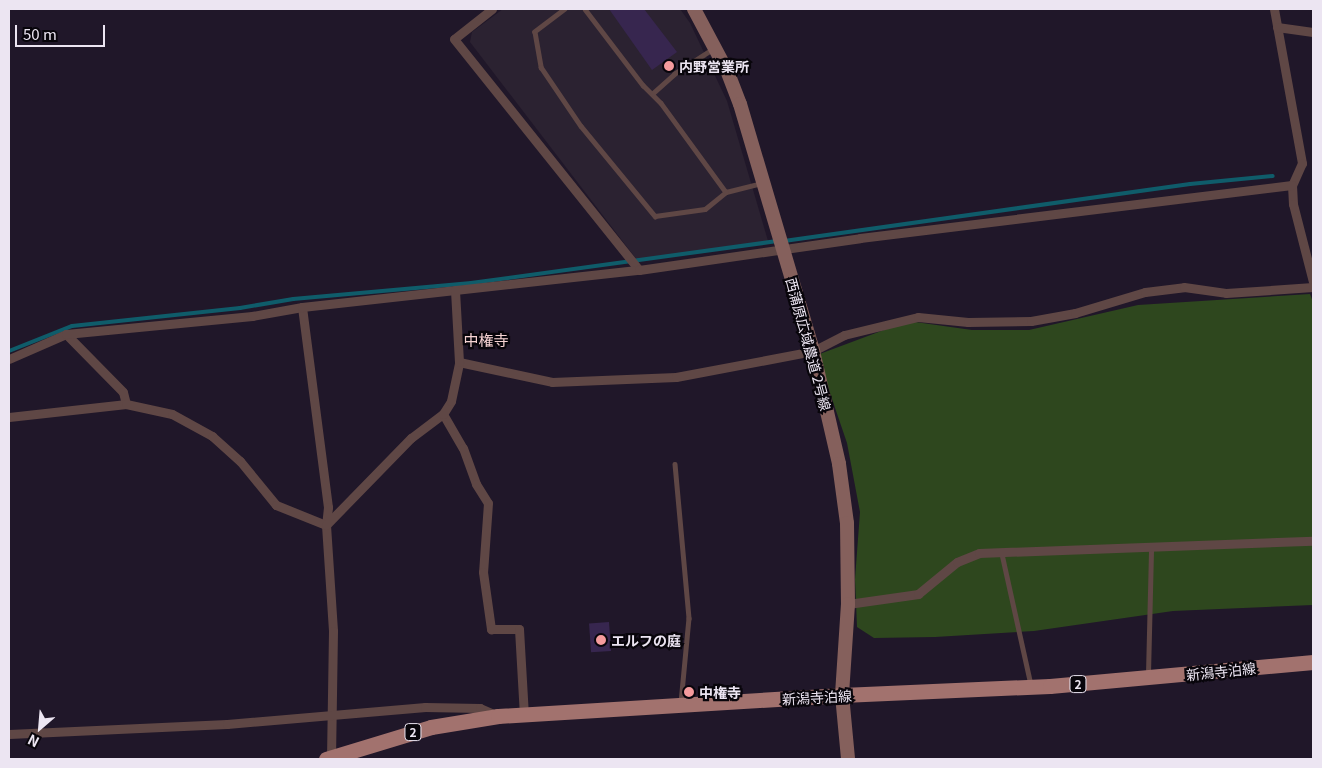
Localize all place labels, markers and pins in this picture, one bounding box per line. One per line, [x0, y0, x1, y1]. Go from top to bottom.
place label: 内野営業所 [679, 58, 749, 74]
marker: 内野営業所 [663, 60, 675, 72]
place label: エルフの庭 [611, 632, 681, 648]
marker: エルフの庭 [595, 634, 607, 646]
place label: 中権寺 [699, 684, 741, 700]
marker: 中権寺 [683, 686, 695, 698]

